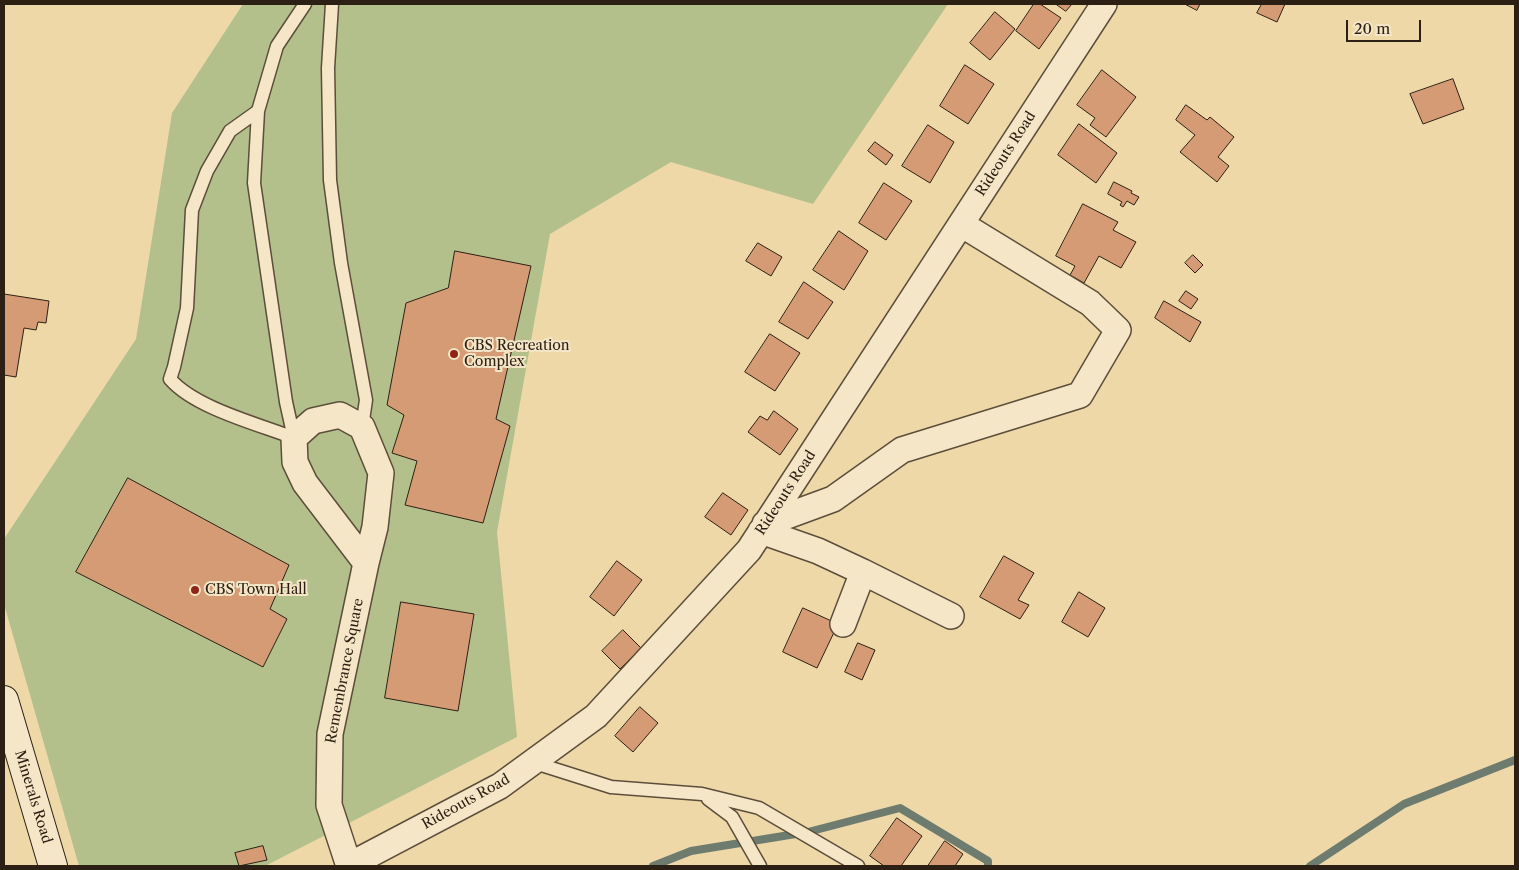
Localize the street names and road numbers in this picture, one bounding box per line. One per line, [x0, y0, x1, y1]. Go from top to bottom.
street label: Rideouts Road [972, 109, 1040, 199]
street label: Rideouts Road [752, 448, 820, 538]
street label: Remembrance Square [323, 597, 367, 745]
street label: Minerals Road [11, 748, 55, 846]
street label: Rideouts Road [419, 771, 513, 833]

